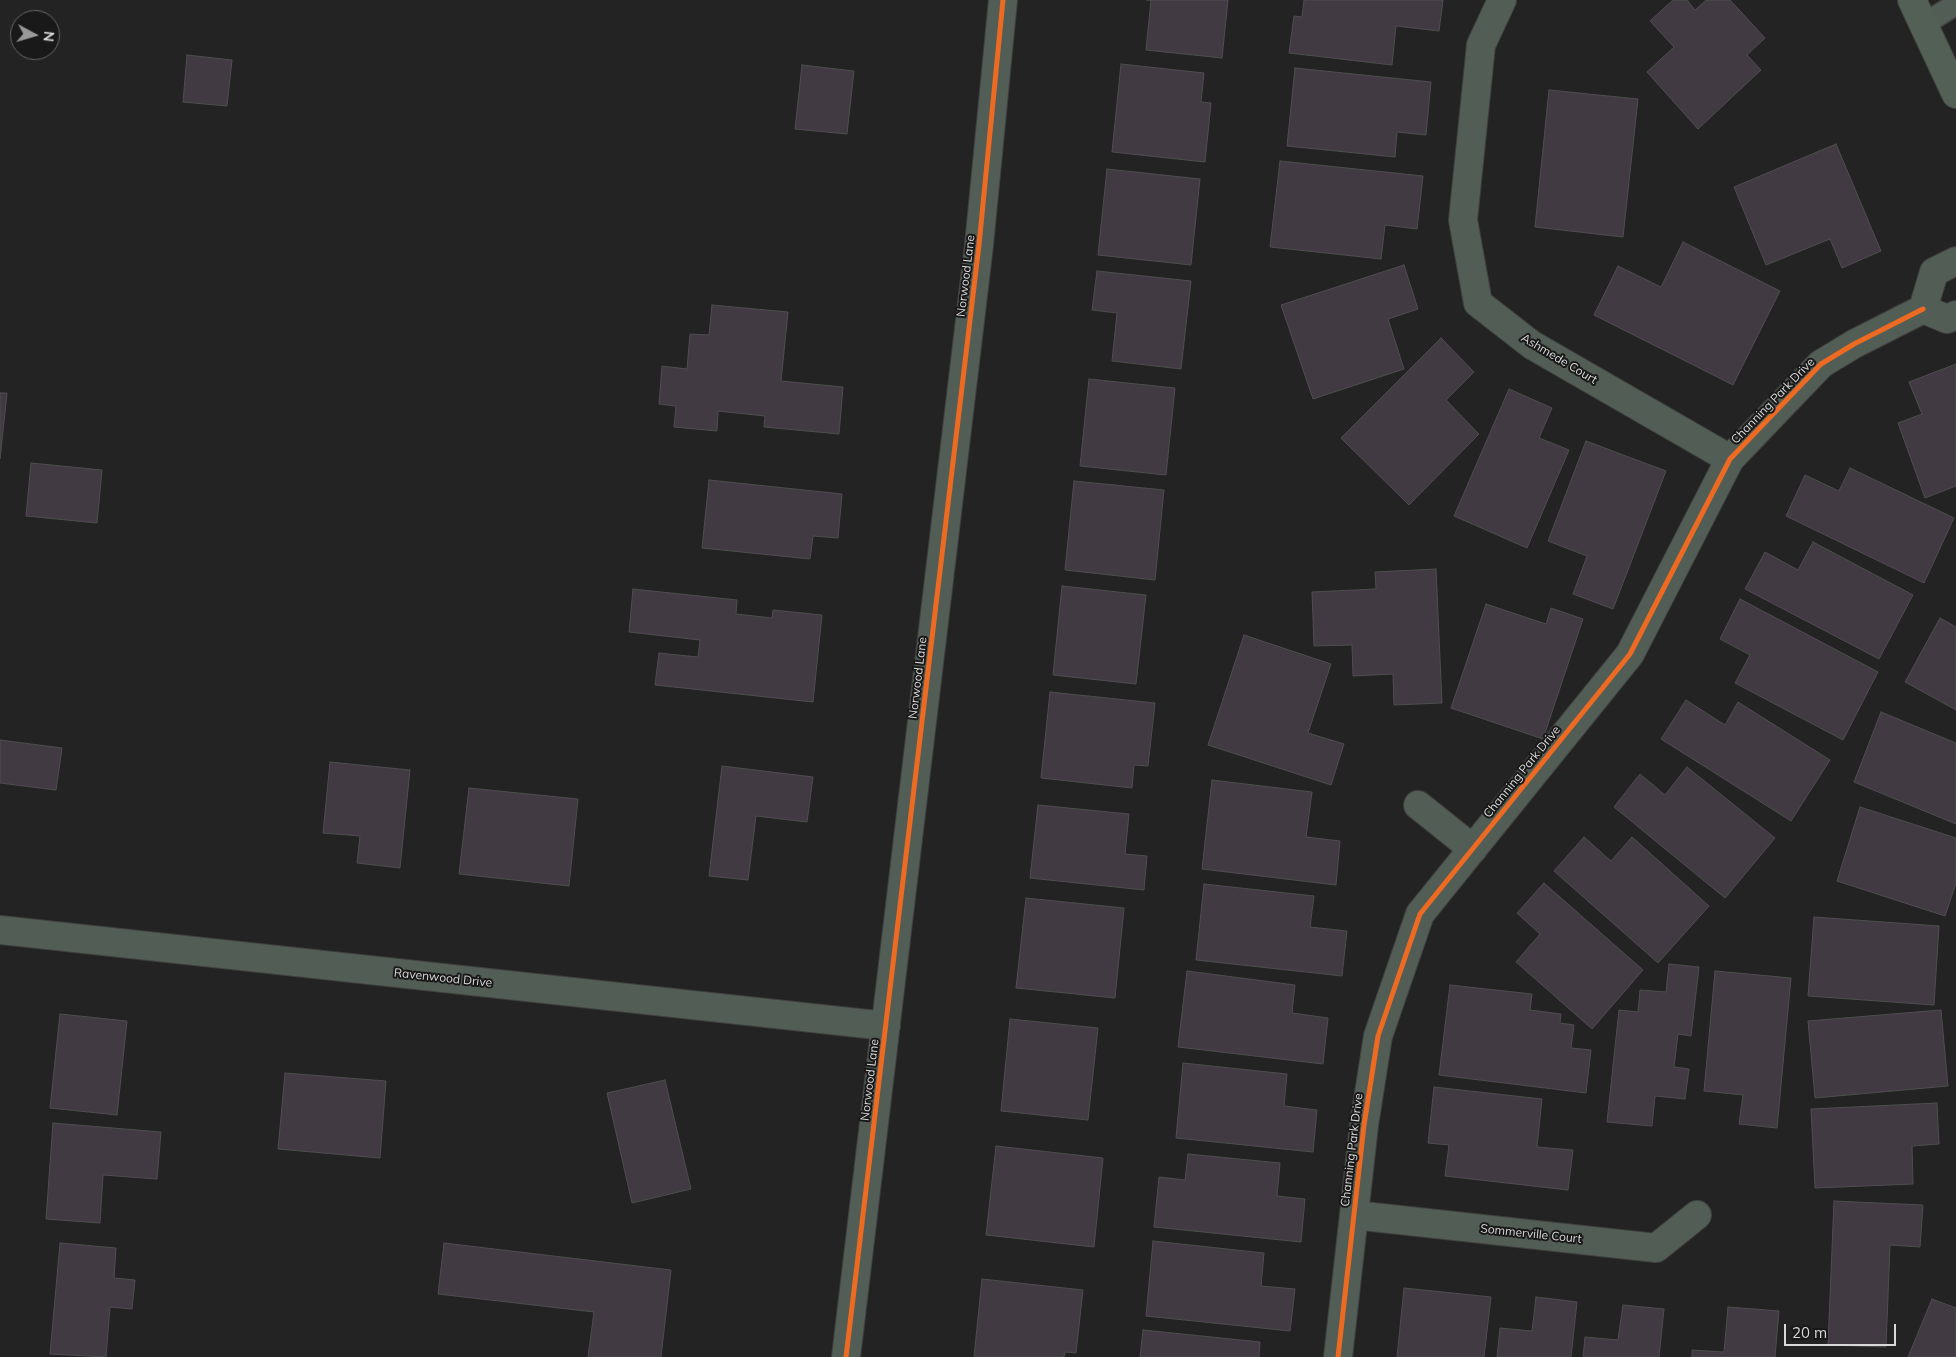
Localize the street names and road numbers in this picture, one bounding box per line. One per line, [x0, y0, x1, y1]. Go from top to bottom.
street label: Norwood Lane [954, 234, 978, 318]
street label: Ashmede Court [1518, 331, 1600, 387]
street label: Channing Park Drive [1728, 355, 1818, 447]
street label: Norwood Lane [906, 636, 930, 720]
street label: Channing Park Drive [1480, 723, 1564, 821]
street label: Ravenwood Drive [393, 966, 493, 990]
street label: Norwood Lane [858, 1038, 882, 1122]
street label: Channing Park Drive [1338, 1092, 1366, 1208]
street label: Sommerville Court [1480, 1222, 1582, 1246]

